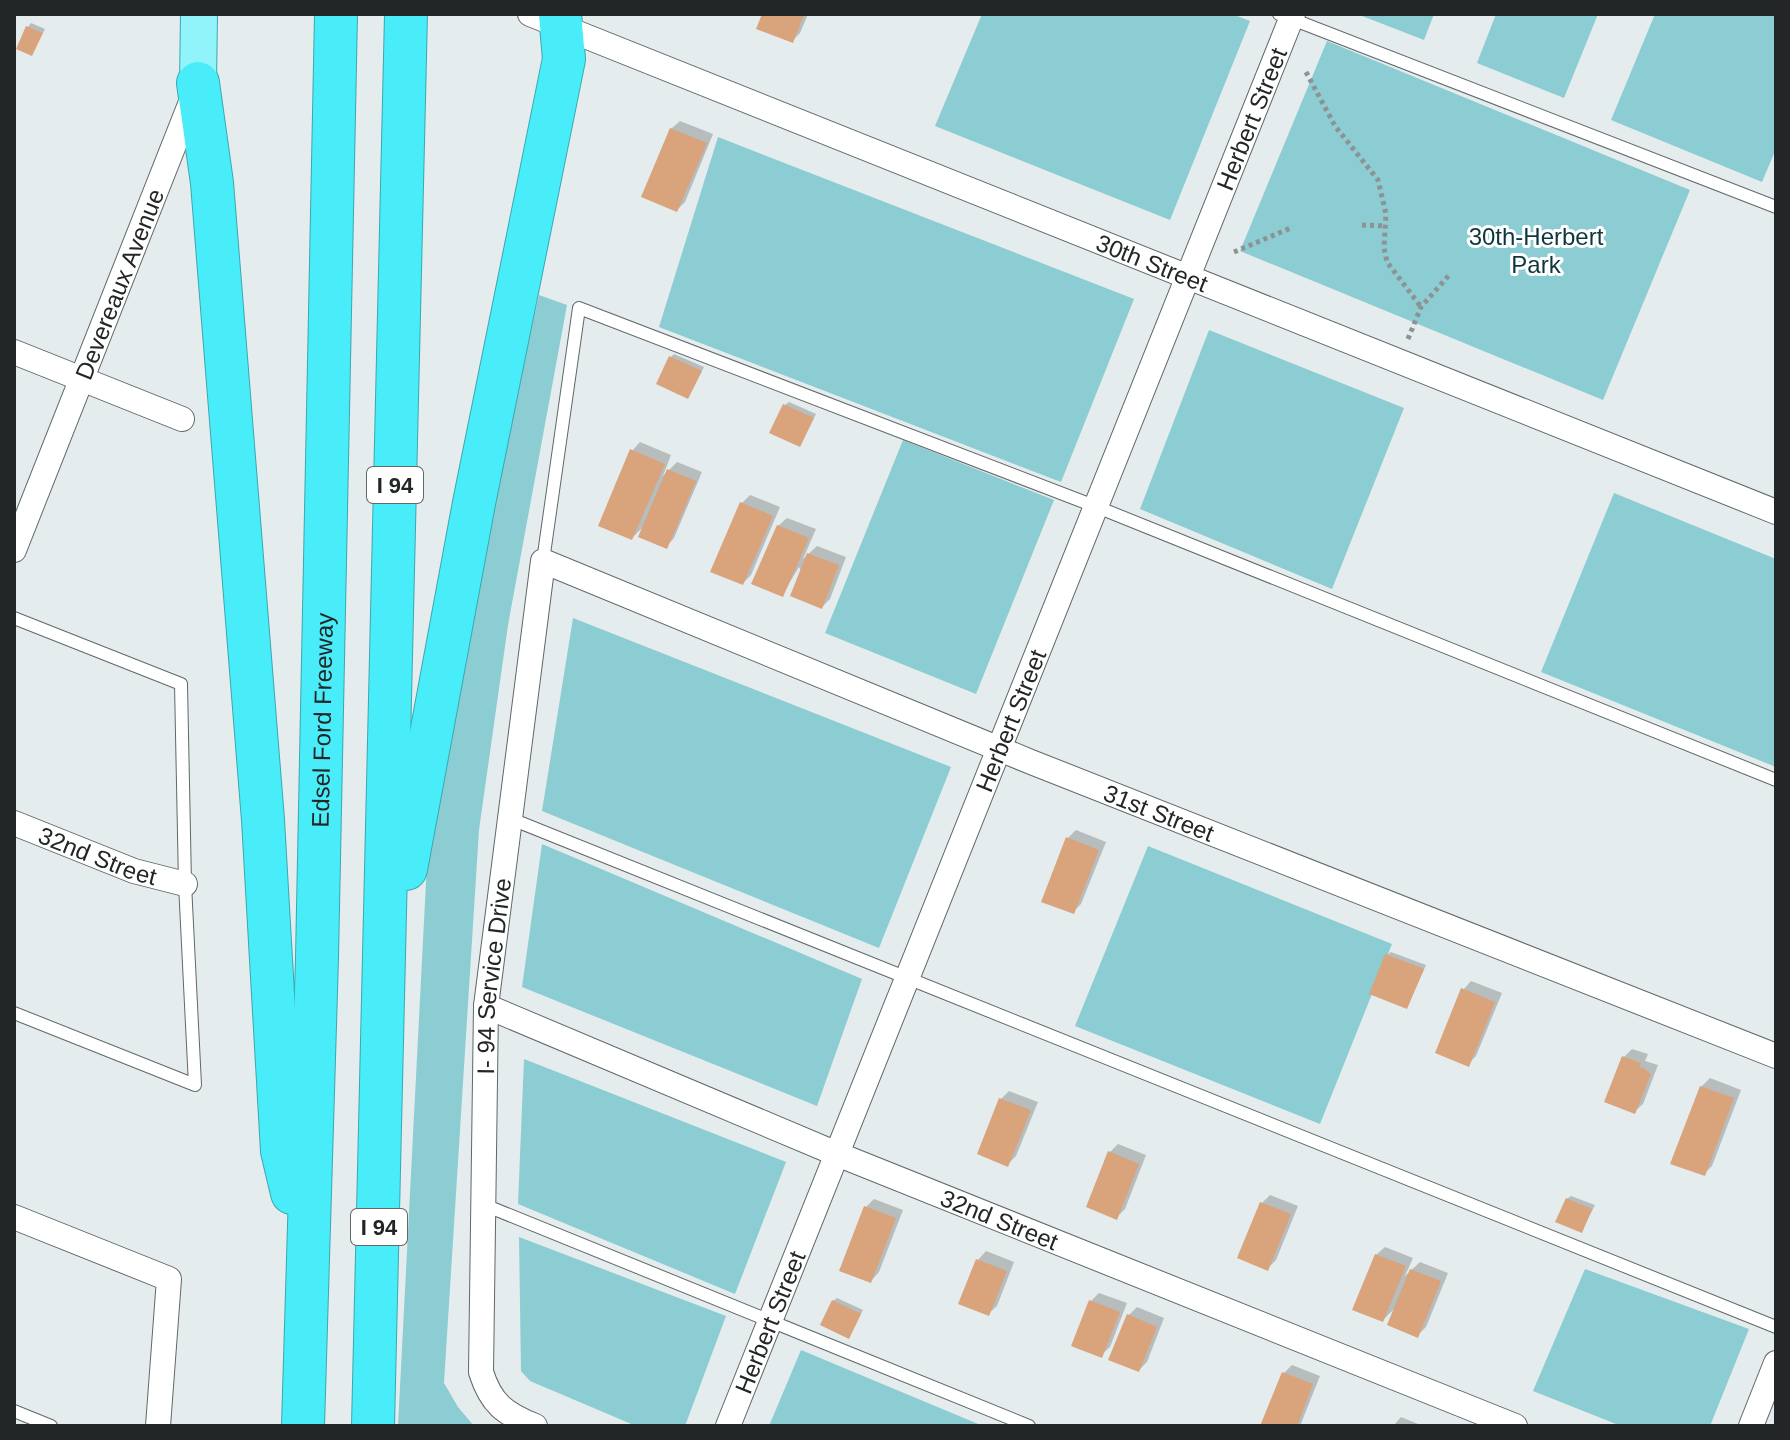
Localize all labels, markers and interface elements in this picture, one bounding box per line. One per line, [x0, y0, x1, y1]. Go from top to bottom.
street label: Herbert Street [1211, 43, 1292, 194]
street label: Devereaux Avenue [69, 185, 169, 383]
park label: 30th-Herbert Park [1469, 223, 1604, 278]
street label: 30th Street [1093, 228, 1212, 297]
road number: I 94 [367, 467, 423, 503]
street label: Edsel Ford Freeway [306, 613, 337, 828]
street label: Herbert Street [970, 645, 1051, 795]
street label: 31st Street [1100, 779, 1218, 847]
street label: 32nd Street [35, 821, 160, 890]
street label: I- 94 Service Drive [472, 877, 516, 1075]
street label: 32nd Street [937, 1184, 1062, 1255]
road number: I 94 [351, 1209, 407, 1245]
street label: Herbert Street [729, 1247, 810, 1397]

